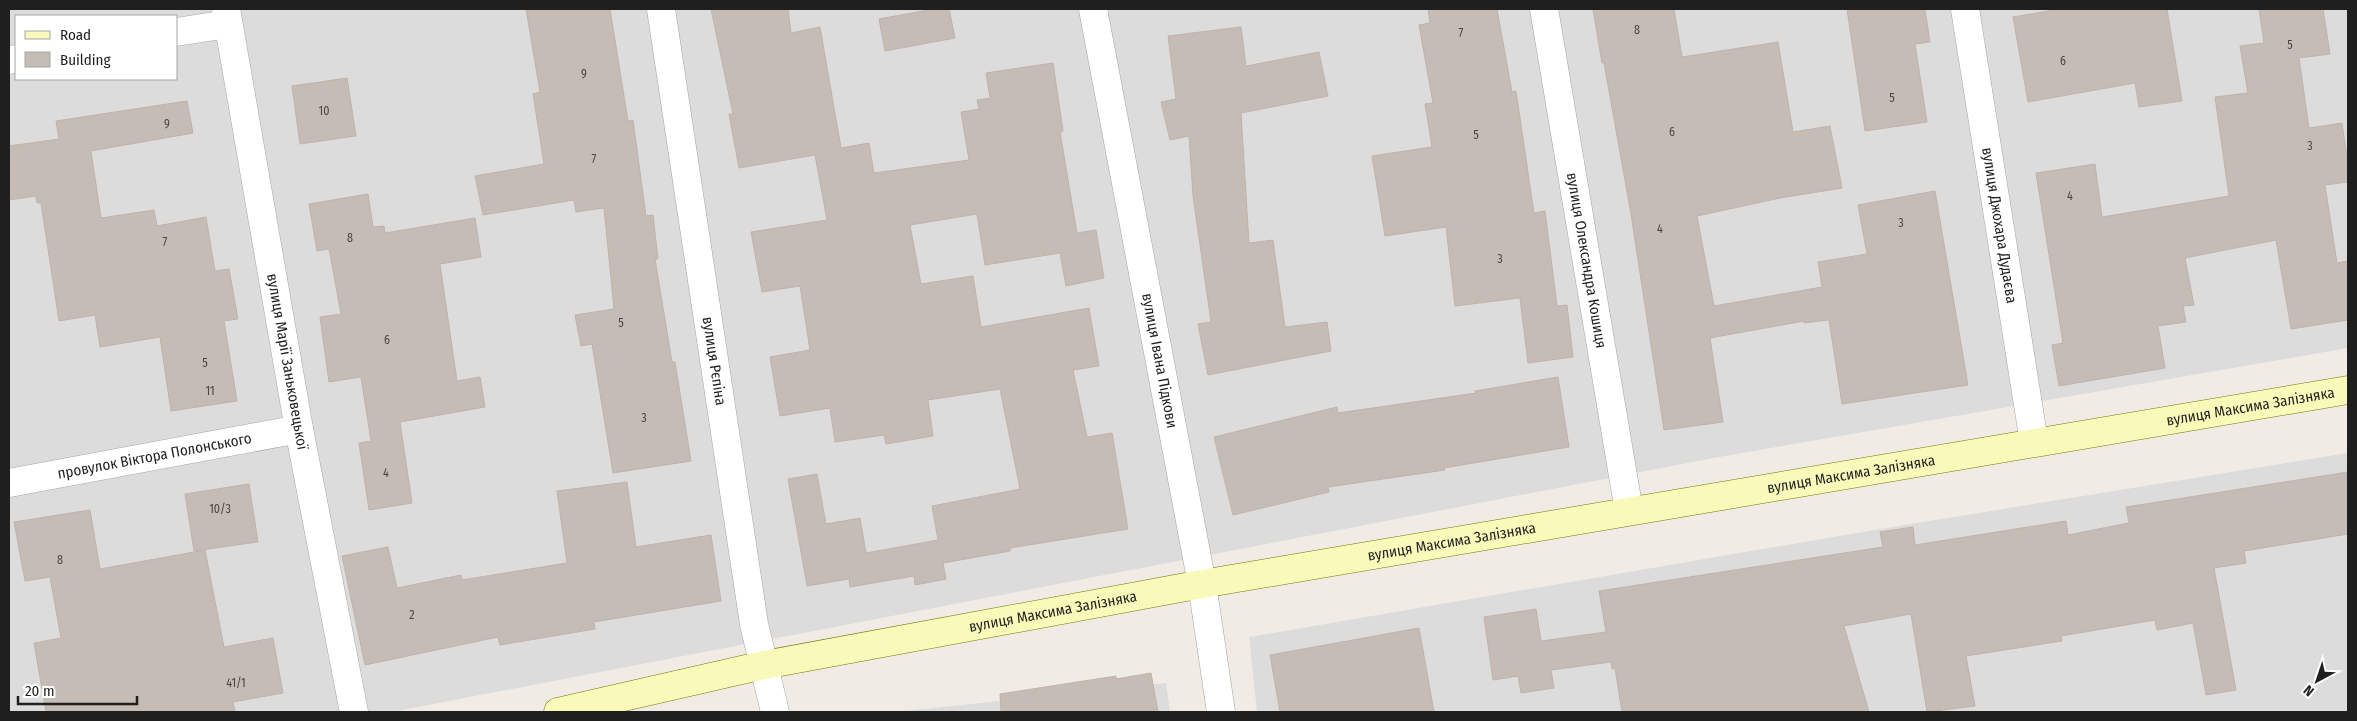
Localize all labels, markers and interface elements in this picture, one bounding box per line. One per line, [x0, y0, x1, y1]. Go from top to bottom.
legend [15, 15, 178, 80]
house number: 8 [1634, 23, 1640, 37]
text: Road [60, 26, 91, 44]
house number: 7 [1459, 26, 1464, 40]
house number: 5 [2287, 38, 2293, 52]
text: Building [60, 51, 111, 69]
house number: 6 [2060, 54, 2066, 68]
house number: 9 [581, 67, 587, 81]
house number: 5 [1889, 91, 1895, 105]
house number: 10 [319, 104, 329, 118]
house number: 9 [164, 117, 170, 131]
house number: 6 [1669, 125, 1675, 139]
house number: 5 [1473, 128, 1479, 142]
house number: 3 [2307, 139, 2313, 153]
street label: вулиця Джохара Дудаєва [1978, 146, 2021, 305]
house number: 7 [592, 152, 597, 166]
street label: вулиця Олександра Кошиця [1563, 171, 1610, 350]
house number: 4 [2067, 189, 2073, 203]
house number: 3 [1898, 216, 1904, 230]
house number: 4 [1657, 222, 1663, 236]
house number: 8 [347, 231, 353, 245]
house number: 7 [163, 235, 168, 249]
house number: 3 [1497, 252, 1503, 266]
street label: вулиця Марії Заньковецької [263, 272, 312, 453]
street label: вулиця Івана Підкови [1138, 292, 1181, 430]
street label: вулиця Рєпіна [699, 315, 730, 407]
house number: 5 [618, 316, 624, 330]
house number: 6 [384, 333, 390, 347]
house number: 5 [202, 356, 208, 370]
street label: вулиця Максима Залізняка [2165, 383, 2336, 430]
house number: 11 [205, 384, 215, 398]
house number: 3 [641, 411, 647, 425]
street label: провулок Віктора Полонського [56, 429, 253, 483]
street label: вулиця Максима Залізняка [1766, 451, 1937, 497]
house number: 4 [383, 466, 389, 480]
house number: 10/3 [209, 502, 231, 516]
street label: вулиця Максима Залізняка [1366, 519, 1537, 565]
house number: 8 [57, 553, 63, 567]
street label: вулиця Максима Залізняка [967, 587, 1138, 636]
house number: 2 [409, 608, 415, 622]
north arrow [2292, 656, 2342, 706]
scale bar [18, 674, 136, 706]
house number: 41/1 [226, 676, 246, 690]
text: N [2300, 681, 2318, 700]
text: 20 m [25, 682, 55, 700]

